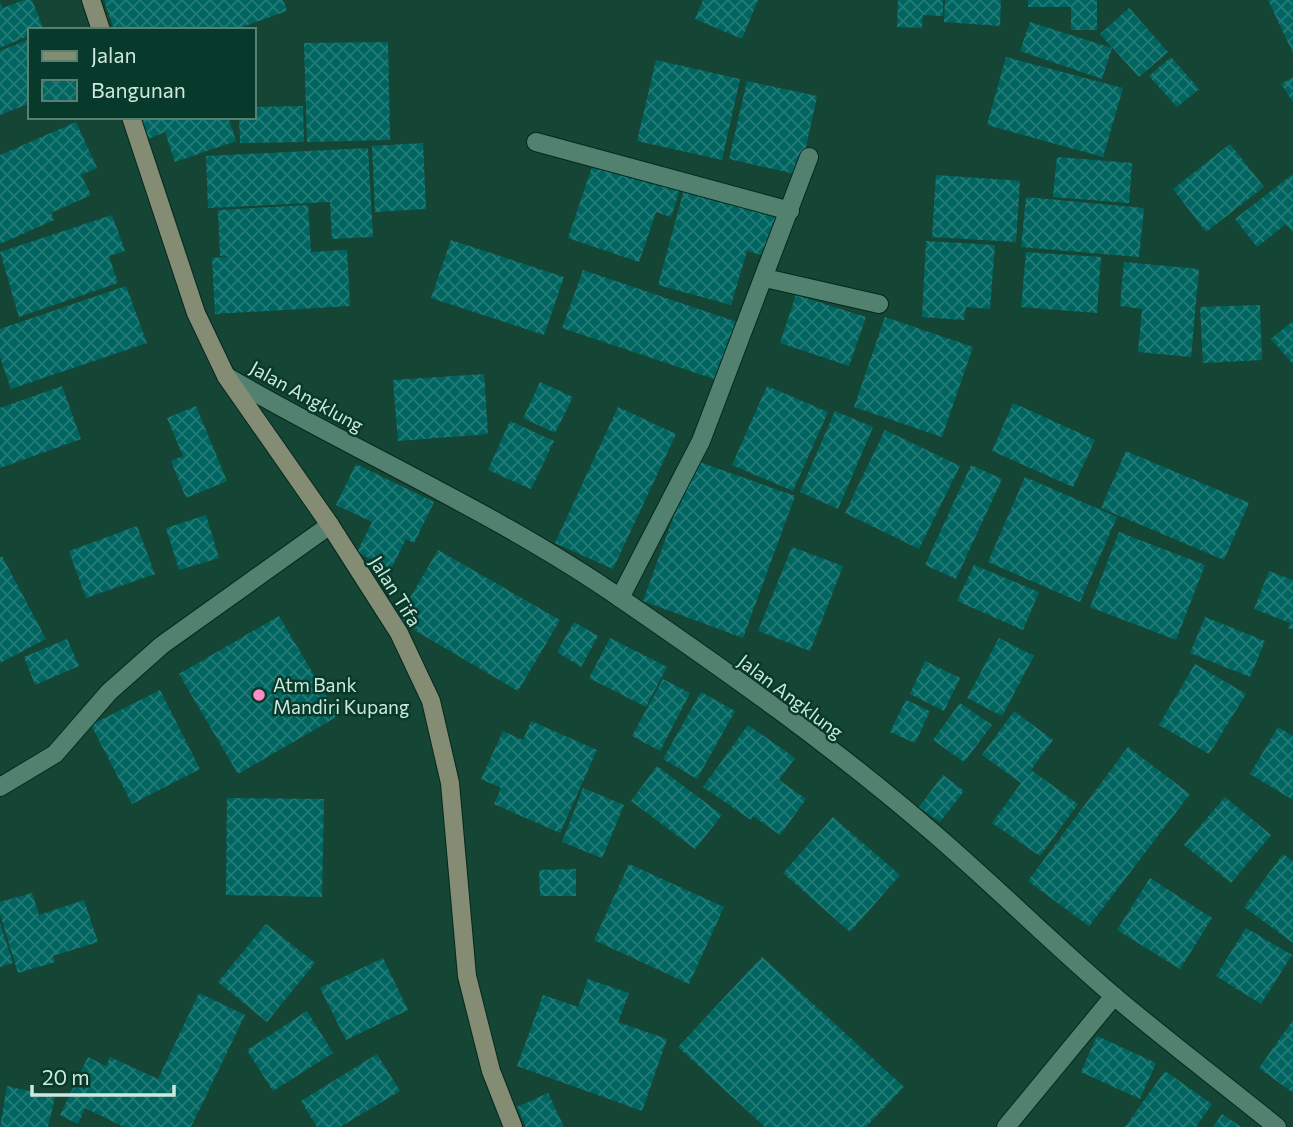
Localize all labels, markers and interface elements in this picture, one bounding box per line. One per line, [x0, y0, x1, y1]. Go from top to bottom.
legend [28, 28, 256, 119]
text: Jalan [91, 42, 136, 67]
text: Bangunan [91, 77, 186, 102]
street label: Jalan Angklung [246, 355, 368, 437]
street label: Jalan Tifa [365, 551, 427, 631]
street label: Jalan Angklung [734, 649, 848, 743]
place label: Atm Bank Mandiri Kupang [273, 673, 409, 718]
marker: Atm Bank Mandiri Kupang [251, 687, 267, 703]
scale bar [32, 1054, 173, 1098]
text: 20 m [42, 1064, 90, 1089]

